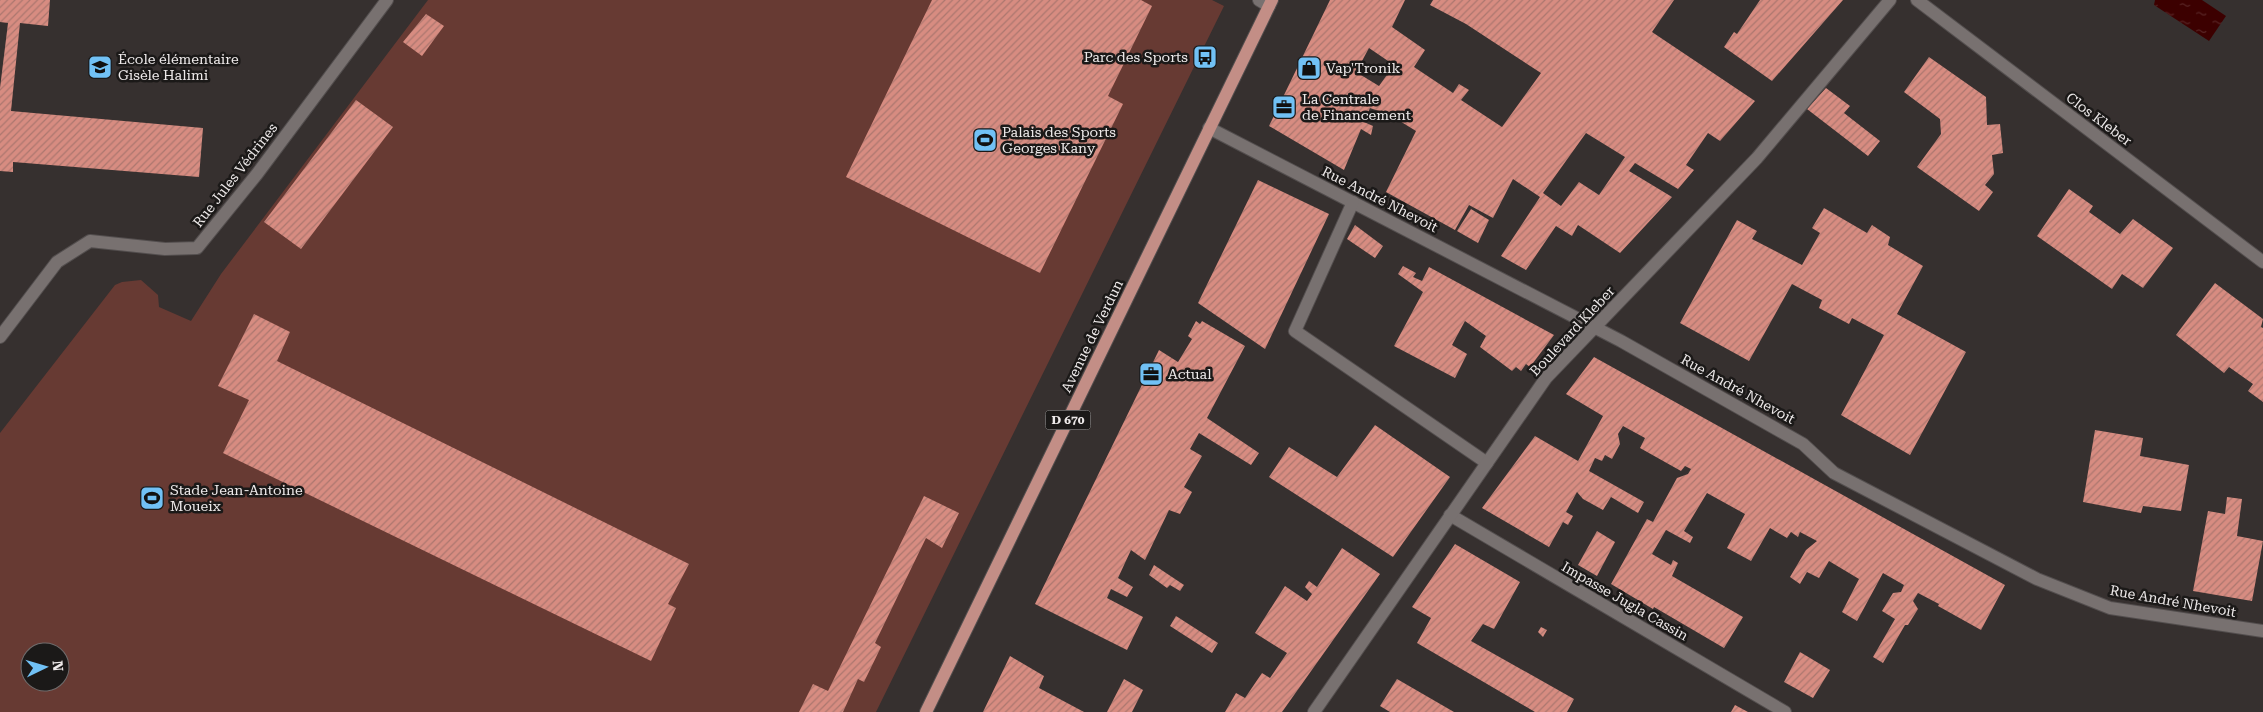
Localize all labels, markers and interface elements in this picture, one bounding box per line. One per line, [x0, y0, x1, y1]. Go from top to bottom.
bus stop icon: Parc des Sports [1192, 44, 1218, 70]
place label: Parc des Sports [1084, 49, 1188, 65]
place label: École élémentaire Gisèle Halimi [118, 51, 239, 83]
school or university icon: École élémentaire Gisèle Halimi [87, 54, 113, 80]
shop icon: Vap'Tronik [1296, 55, 1322, 81]
place label: Vap'Tronik [1326, 60, 1400, 76]
street label: Clos Kleber [2063, 89, 2135, 149]
place label: La Centrale de Financement [1302, 91, 1411, 123]
office icon: La Centrale de Financement [1271, 94, 1297, 120]
street label: Rue Jules Védrines [189, 120, 281, 230]
place label: Palais des Sports Georges Kany [1002, 124, 1116, 156]
sports icon: Palais des Sports Georges Kany [972, 127, 998, 153]
street label: Rue André Nhevoit [1319, 163, 1441, 235]
street label: Avenue de Verdun [1058, 277, 1126, 395]
street label: Boulevard Kleber [1526, 283, 1618, 379]
street label: Rue André Nhevoit [1678, 351, 1798, 427]
office icon: Actual [1138, 361, 1164, 387]
place label: Actual [1168, 366, 1212, 382]
road number: D 670 [1046, 410, 1090, 430]
place label: Stade Jean-Antoine Moueix [170, 482, 303, 514]
sports icon: Stade Jean-Antoine Moueix [139, 485, 165, 511]
street label: Impasse Jugla Cassin [1559, 558, 1691, 644]
street label: Rue André Nhevoit [2109, 582, 2237, 620]
north arrow [20, 642, 70, 692]
text: N [50, 660, 66, 672]

